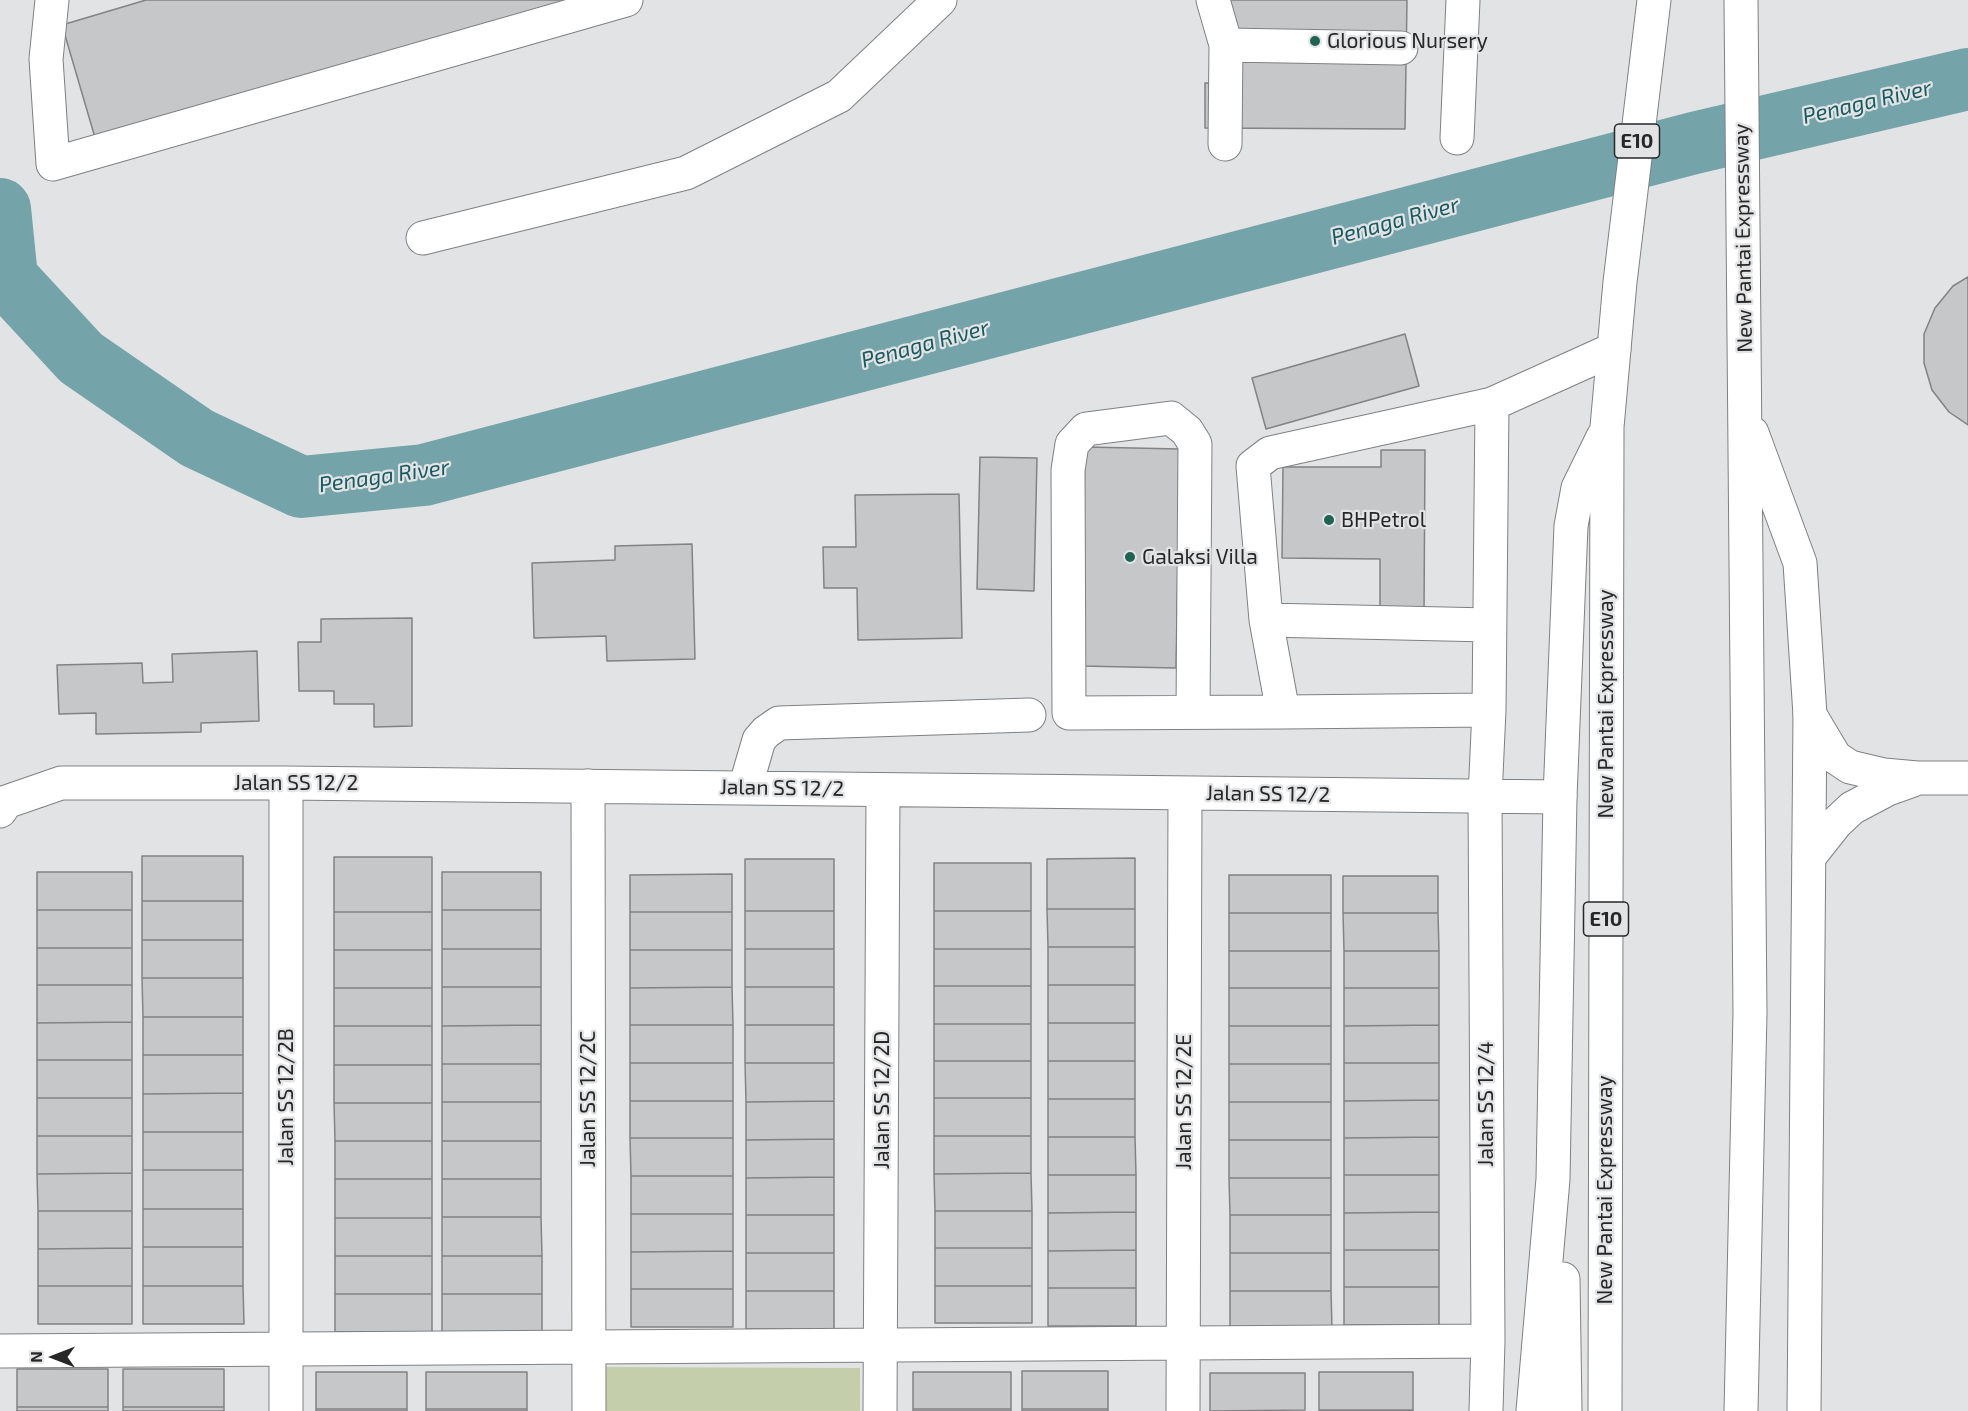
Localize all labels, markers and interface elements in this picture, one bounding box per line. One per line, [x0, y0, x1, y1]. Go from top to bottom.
place label: Glorious Nursery [1327, 28, 1488, 54]
marker: Glorious Nursery [1308, 34, 1322, 48]
water label: Penaga River [1800, 74, 1934, 130]
street label: New Pantai Expressway [1728, 123, 1758, 353]
road number: E10 [1614, 124, 1660, 158]
water label: Penaga River [1328, 191, 1462, 251]
water label: Penaga River [858, 314, 992, 374]
water label: Penaga River [317, 454, 451, 498]
place label: BHPetrol [1341, 507, 1426, 533]
marker: BHPetrol [1322, 513, 1336, 527]
place label: Galaksi Villa [1142, 544, 1258, 570]
marker: Galaksi Villa [1123, 550, 1137, 564]
street label: New Pantai Expressway [1593, 589, 1619, 819]
street label: Jalan SS 12/2 [234, 770, 358, 796]
street label: Jalan SS 12/2 [720, 774, 844, 802]
street label: Jalan SS 12/2 [1206, 780, 1330, 808]
road number: E10 [1584, 902, 1628, 936]
street label: Jalan SS 12/2B [273, 1028, 299, 1166]
street label: Jalan SS 12/2C [575, 1031, 601, 1167]
street label: Jalan SS 12/2D [869, 1031, 895, 1169]
street label: Jalan SS 12/2E [1171, 1034, 1197, 1170]
street label: Jalan SS 12/4 [1473, 1041, 1499, 1167]
street label: New Pantai Expressway [1592, 1075, 1618, 1305]
north arrow [24, 1327, 84, 1387]
text: N [26, 1351, 45, 1363]

